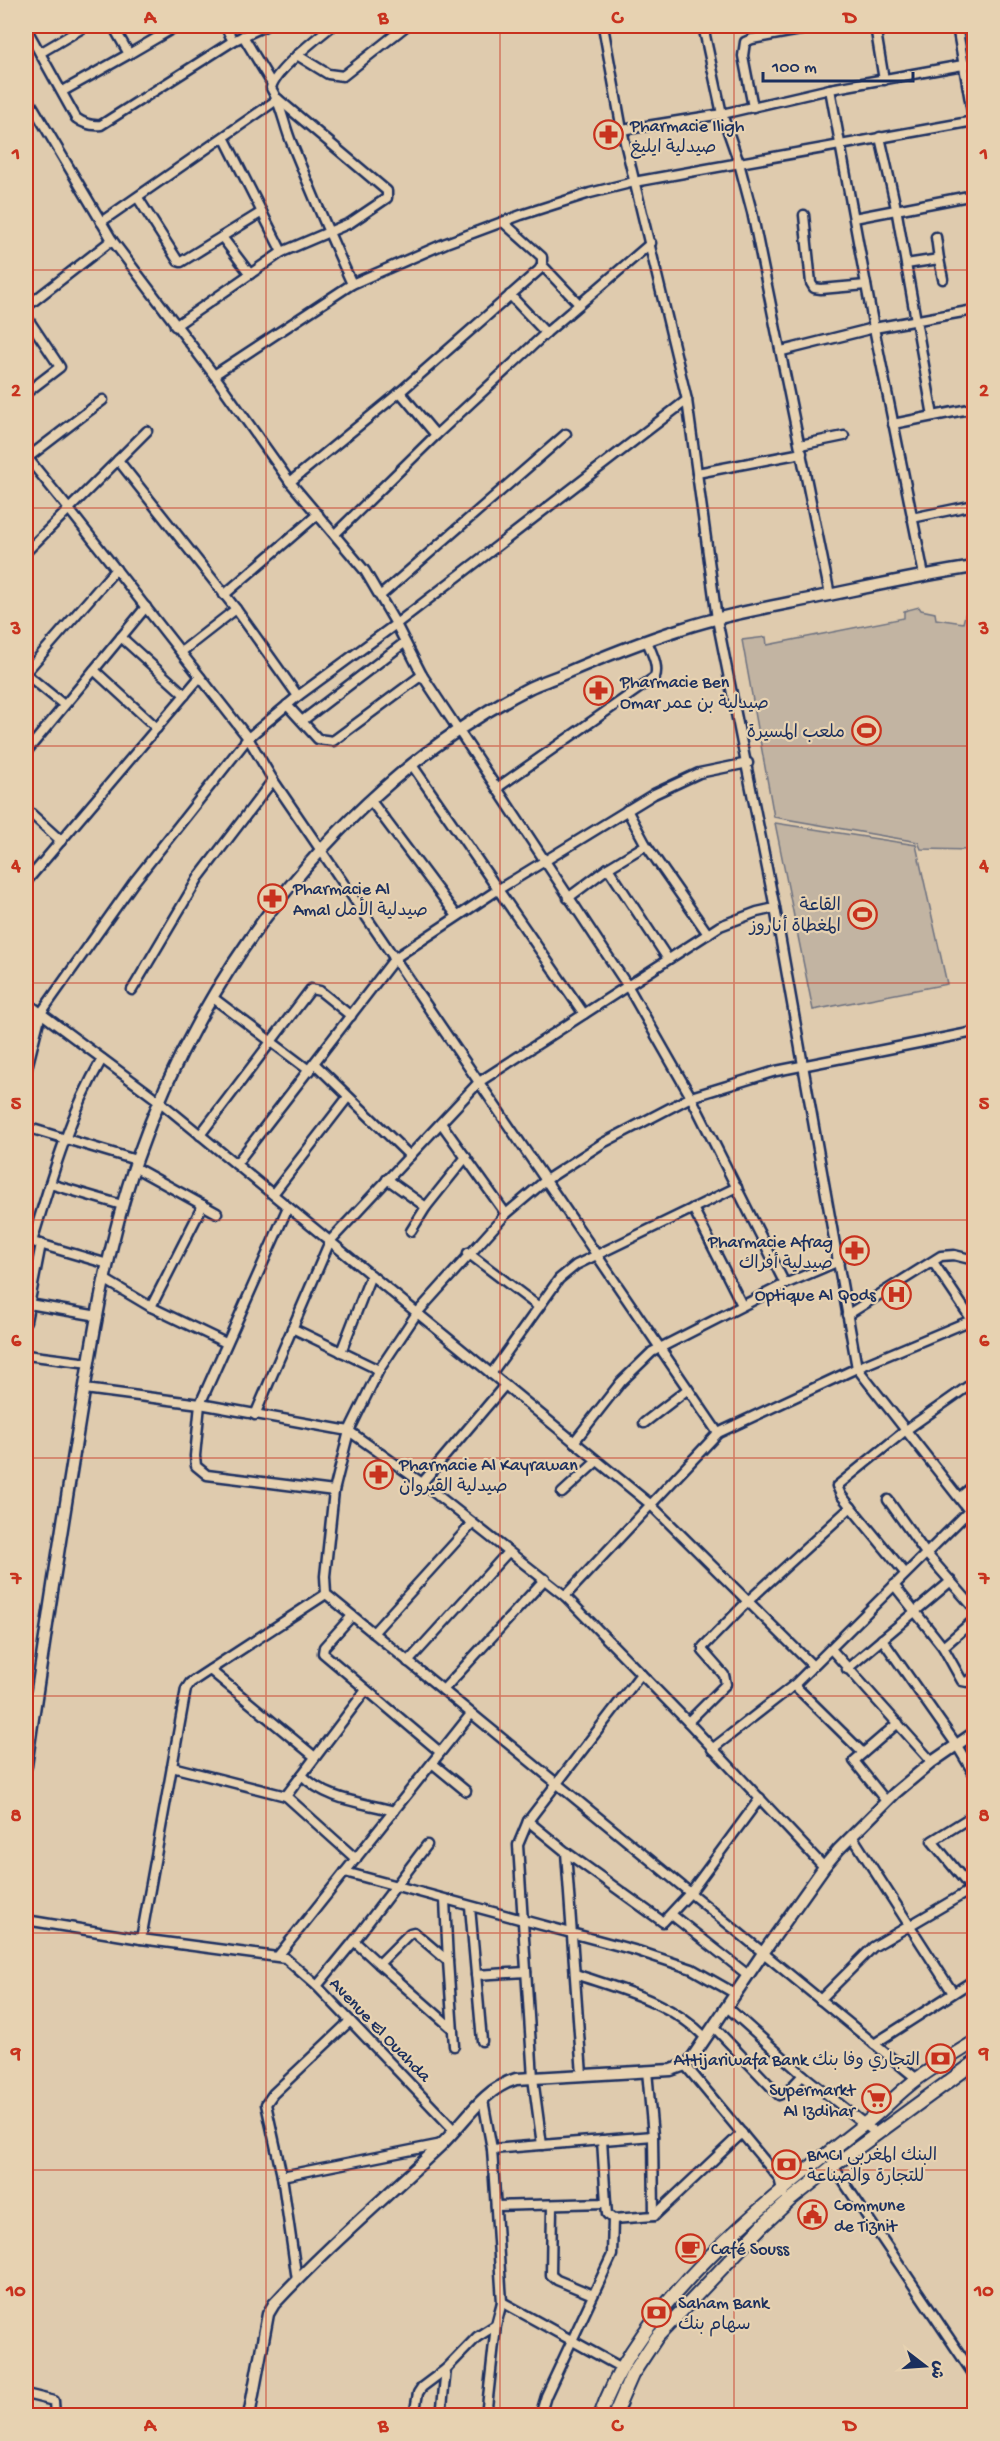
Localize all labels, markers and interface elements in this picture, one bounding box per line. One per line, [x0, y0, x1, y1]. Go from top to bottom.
text: A [143, 8, 158, 31]
text: B [377, 8, 389, 31]
text: C [611, 8, 625, 31]
text: D [841, 8, 857, 31]
scale bar [763, 45, 913, 83]
text: 100 m [771, 58, 817, 79]
place label: Pharmacie Iligh صيدلية ايليغ [629, 117, 745, 159]
pharmacy icon: Pharmacie Iligh صيدلية ايليغ [593, 119, 625, 151]
text: 1 [11, 144, 20, 167]
text: 1 [979, 144, 988, 167]
text: 2 [11, 381, 21, 404]
text: 2 [979, 381, 989, 404]
text: 3 [10, 619, 21, 642]
text: 3 [978, 619, 989, 642]
place label: Pharmacie Ben Omar صيدلية بن عمر [619, 673, 769, 715]
pharmacy icon: Pharmacie Ben Omar صيدلية بن عمر [583, 675, 615, 707]
sports icon: ملعب المسيرة [850, 715, 882, 747]
place label: ملعب المسيرة [747, 723, 845, 744]
text: 4 [10, 856, 21, 879]
text: 4 [978, 856, 989, 879]
place label: Pharmacie Al Amal صيدلية الأمل [292, 880, 428, 922]
pharmacy icon: Pharmacie Al Amal صيدلية الأمل [256, 882, 288, 914]
place label: القاعة المغطاة أناروز [748, 896, 841, 938]
sports icon: القاعة المغطاة أناروز [846, 898, 878, 930]
text: 5 [11, 1094, 22, 1117]
text: 5 [979, 1094, 990, 1117]
place label: Pharmacie Afrag صيدلية أفراك [707, 1233, 833, 1275]
pharmacy icon: Pharmacie Afrag صيدلية أفراك [838, 1235, 870, 1267]
hospital icon: Optique Al Qods [881, 1278, 913, 1310]
place label: Optique Al Qods [755, 1286, 877, 1307]
text: 6 [11, 1331, 22, 1354]
text: 6 [979, 1331, 990, 1354]
place label: Pharmacie Al Kayrawan صيدلية القيروان [398, 1456, 578, 1498]
pharmacy icon: Pharmacie Al Kayrawan صيدلية القيروان [362, 1458, 394, 1490]
text: 7 [10, 1569, 23, 1592]
text: 7 [978, 1569, 991, 1592]
text: 8 [11, 1806, 22, 1829]
text: 8 [979, 1806, 990, 1829]
street label: Avenue El Ouahda [324, 1974, 435, 2088]
bank icon: Attijariwafa Bank التجاري وفا بنك [925, 2043, 957, 2075]
text: 9 [10, 2044, 21, 2067]
text: 9 [978, 2044, 989, 2067]
place label: Attijariwafa Bank التجاري وفا بنك [674, 2051, 920, 2072]
place label: Supermarkt Al Izdihar [769, 2081, 857, 2123]
supermarket icon: Supermarkt Al Izdihar [860, 2083, 892, 2115]
place label: BMCI البنك المغربي للتجارة والصناعة [806, 2146, 937, 2188]
bank icon: BMCI البنك المغربي للتجارة والصناعة [770, 2148, 802, 2180]
place label: Commune de Tiznit [834, 2196, 906, 2238]
public building icon: Commune de Tiznit [797, 2198, 829, 2230]
cafe icon: Café Souss [674, 2232, 706, 2264]
place label: Café Souss [711, 2240, 791, 2261]
text: 10 [5, 2281, 26, 2304]
text: 10 [973, 2281, 994, 2304]
place label: Saham Bank سهام بنك [678, 2294, 771, 2337]
bank icon: Saham Bank سهام بنك [641, 2296, 673, 2328]
north arrow [895, 2336, 955, 2396]
text: ش [924, 2358, 948, 2381]
text: A [143, 2416, 158, 2439]
text: B [377, 2416, 389, 2439]
text: C [611, 2416, 625, 2439]
text: D [841, 2416, 857, 2439]

